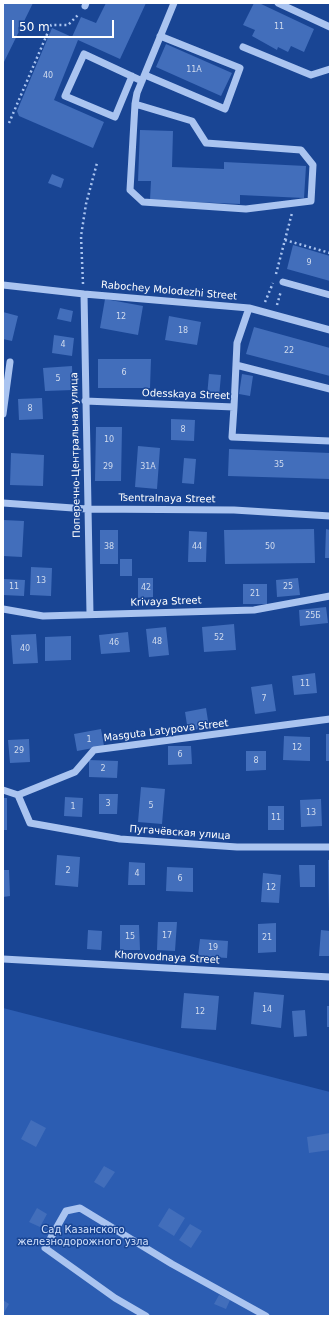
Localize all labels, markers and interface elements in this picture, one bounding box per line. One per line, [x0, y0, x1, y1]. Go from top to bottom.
scale bar [14, 12, 116, 38]
text: 50 m [19, 20, 50, 34]
house number: 11 [274, 22, 284, 32]
house number: 11А [186, 65, 202, 75]
house number: 40 [43, 71, 53, 81]
house number: 9 [306, 258, 312, 268]
street label: Rabochey Molodezhi Street [100, 279, 238, 303]
house number: 12 [116, 312, 126, 322]
house number: 18 [178, 326, 188, 336]
house number: 4 [60, 340, 66, 350]
house number: 22 [284, 346, 294, 356]
house number: 6 [121, 368, 127, 378]
street label: Поперечно-Центральная улица [69, 372, 83, 538]
house number: 5 [55, 374, 61, 384]
street label: Odesskaya Street [142, 387, 230, 403]
house number: 8 [27, 404, 33, 414]
house number: 8 [180, 425, 186, 435]
house number: 10 [104, 435, 114, 445]
house number: 35 [274, 460, 284, 470]
house number: 29 [103, 462, 113, 472]
house number: 31А [140, 462, 156, 472]
street label: Tsentralnaya Street [118, 492, 216, 506]
house number: 38 [104, 542, 114, 552]
house number: 44 [192, 542, 202, 552]
house number: 50 [265, 542, 275, 552]
house number: 13 [36, 576, 46, 586]
house number: 11 [9, 582, 19, 592]
house number: 25 [283, 582, 293, 592]
house number: 42 [141, 583, 151, 593]
house number: 21 [250, 589, 260, 599]
street label: Krivaya Street [130, 595, 202, 609]
house number: 25Б [305, 611, 321, 621]
house number: 52 [214, 633, 224, 643]
house number: 48 [152, 637, 162, 647]
house number: 46 [109, 638, 119, 648]
house number: 40 [20, 644, 30, 654]
house number: 11 [300, 679, 310, 689]
house number: 7 [261, 694, 267, 704]
street label: Masguta Latypova Street [103, 717, 229, 745]
house number: 1 [86, 735, 92, 745]
house number: 12 [292, 743, 302, 753]
house number: 29 [14, 746, 24, 756]
house number: 6 [177, 750, 183, 760]
house number: 8 [253, 756, 259, 766]
house number: 2 [100, 764, 106, 774]
house number: 3 [105, 799, 111, 809]
house number: 5 [148, 801, 154, 811]
house number: 1 [70, 802, 76, 812]
house number: 13 [306, 808, 316, 818]
house number: 11 [271, 813, 281, 823]
street label: Пугачёвская улица [129, 823, 231, 843]
house number: 2 [65, 866, 71, 876]
house number: 4 [134, 869, 140, 879]
house number: 6 [177, 874, 183, 884]
house number: 12 [266, 883, 276, 893]
house number: 17 [162, 931, 172, 941]
house number: 15 [125, 932, 135, 942]
house number: 21 [262, 933, 272, 943]
house number: 19 [208, 943, 218, 953]
street label: Khorovodnaya Street [114, 949, 220, 967]
house number: 14 [262, 1005, 272, 1015]
house number: 12 [195, 1007, 205, 1017]
park label: Сад Казанского железнодорожного узла [17, 1224, 149, 1248]

